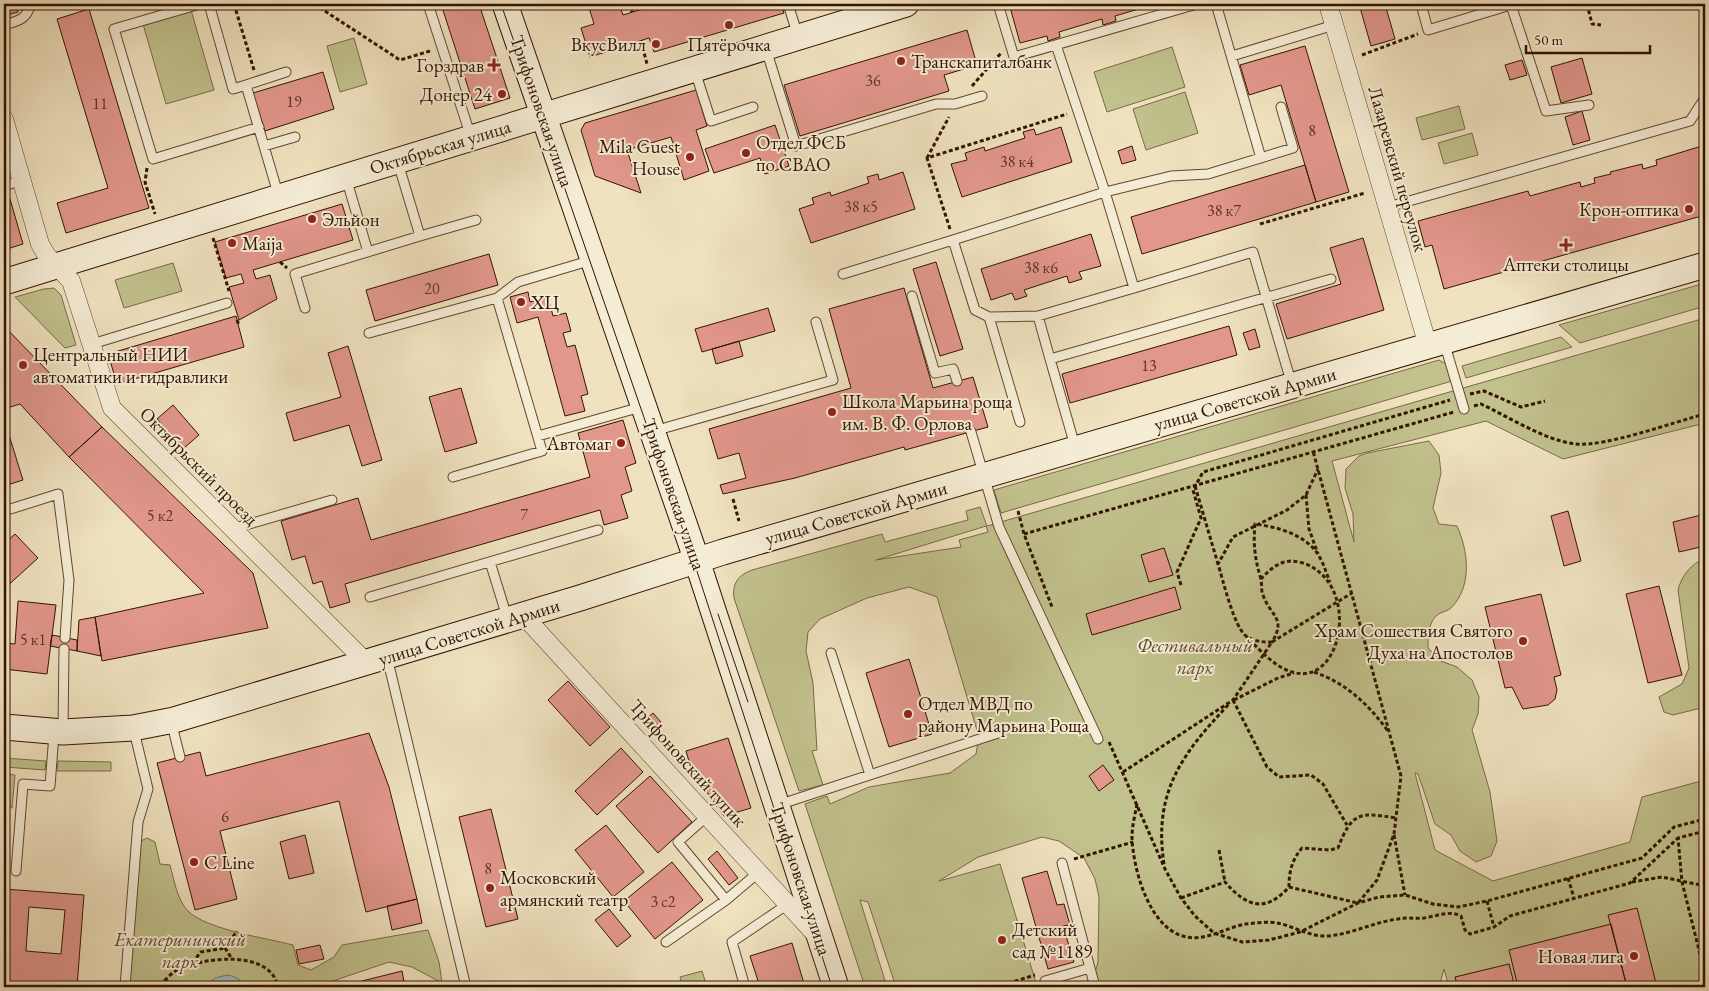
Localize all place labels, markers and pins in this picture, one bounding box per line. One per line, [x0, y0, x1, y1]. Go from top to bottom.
marker: Пятёрочка [723, 19, 735, 31]
place label: ВкусВилл [571, 32, 646, 57]
place label: Пятёрочка [687, 32, 771, 57]
marker: ВкусВилл [650, 38, 662, 50]
place label: Транскапиталбанк [911, 49, 1052, 74]
place label: Горздрав [416, 53, 484, 78]
marker: Транскапиталбанк [895, 55, 907, 67]
marker: Горздрав [488, 59, 500, 71]
place label: Донер 24 [420, 82, 493, 107]
marker: Донер 24 [496, 88, 508, 100]
place label: Отдел ФСБ по СВАО [756, 130, 846, 177]
place label: Mila Guest House [599, 134, 680, 181]
marker: Отдел ФСБ по СВАО [740, 147, 752, 159]
marker: Mila Guest House [684, 151, 696, 163]
place label: Крон-оптика [1579, 197, 1679, 222]
marker: Крон-оптика [1683, 203, 1695, 215]
place label: Эльйон [322, 207, 380, 232]
marker: Эльйон [306, 213, 318, 225]
place label: Maija [242, 231, 283, 256]
marker: Maija [226, 237, 238, 249]
marker: Аптеки столицы [1560, 239, 1572, 251]
place label: Аптеки столицы [1502, 252, 1629, 277]
place label: ХЦ [530, 290, 559, 315]
marker: ХЦ [515, 296, 527, 308]
place label: Центральный НИИ автоматики и гидравлики [33, 342, 228, 389]
marker: Центральный НИИ автоматики и гидравлики [17, 359, 29, 371]
place label: Школа Марьина роща им. В. Ф. Орлова [842, 389, 1013, 436]
marker: Школа Марьина роща им. В. Ф. Орлова [826, 406, 838, 418]
place label: Автомаг [546, 431, 611, 456]
marker: Автомаг [615, 437, 627, 449]
place label: Храм Сошествия Святого Духа на Апостолов [1313, 618, 1513, 665]
marker: Храм Сошествия Святого Духа на Апостолов [1517, 635, 1529, 647]
place label: Отдел МВД по району Марьина Роща [918, 691, 1089, 738]
marker: Отдел МВД по району Марьина Роща [902, 708, 914, 720]
place label: С Line [204, 850, 254, 875]
marker: С Line [188, 856, 200, 868]
place label: Московский армянский театр [500, 865, 628, 912]
marker: Московский армянский театр [484, 882, 496, 894]
place label: Детский сад №1189 [1012, 917, 1092, 964]
marker: Детский сад №1189 [996, 934, 1008, 946]
place label: Новая лига [1538, 944, 1624, 969]
marker: Новая лига [1628, 950, 1640, 962]

